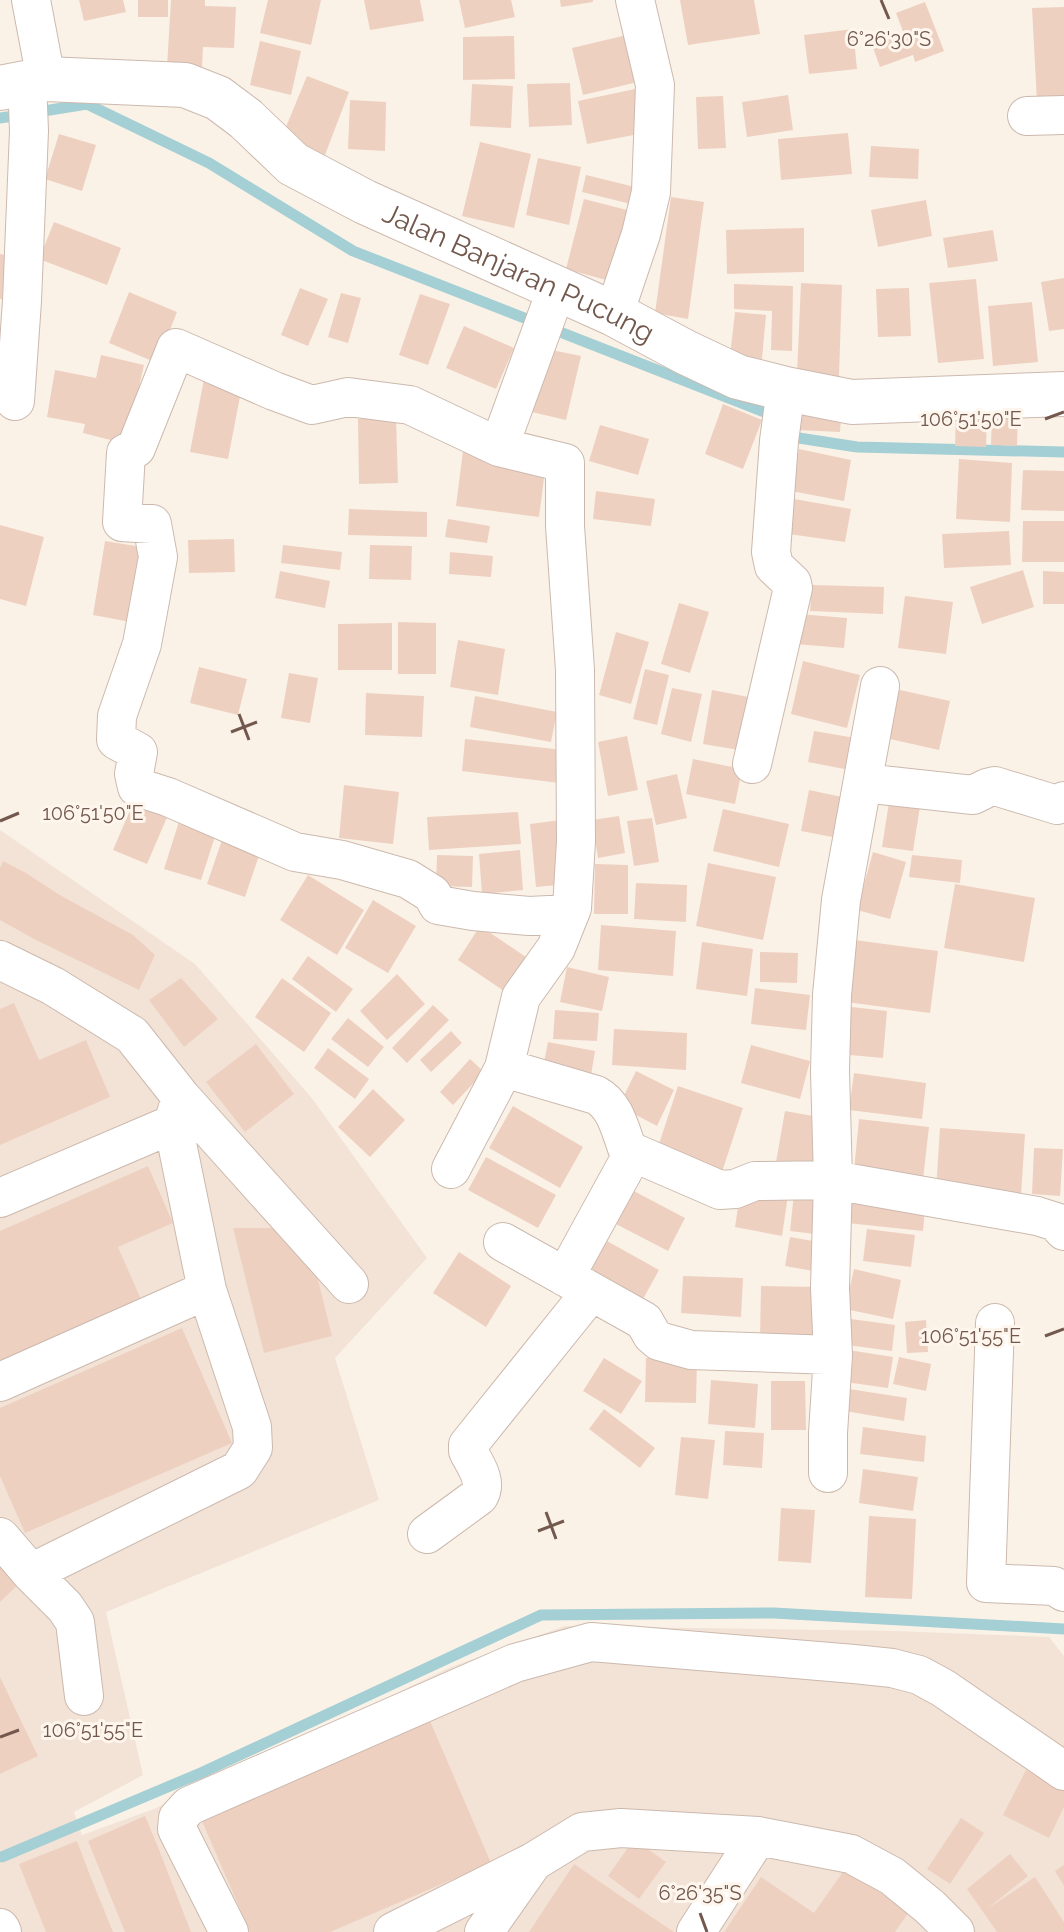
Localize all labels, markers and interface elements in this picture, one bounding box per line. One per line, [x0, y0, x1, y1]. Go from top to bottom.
text: 6°26'30"S [847, 27, 931, 51]
street label: Jalan Banjaran Pucung [378, 196, 660, 349]
text: 106°51'50"E [920, 407, 1022, 431]
text: 106°51'50"E [42, 801, 144, 825]
text: 106°51'55"E [921, 1324, 1021, 1348]
text: 106°51'55"E [43, 1718, 143, 1742]
text: 6°26'35"S [658, 1881, 742, 1905]

